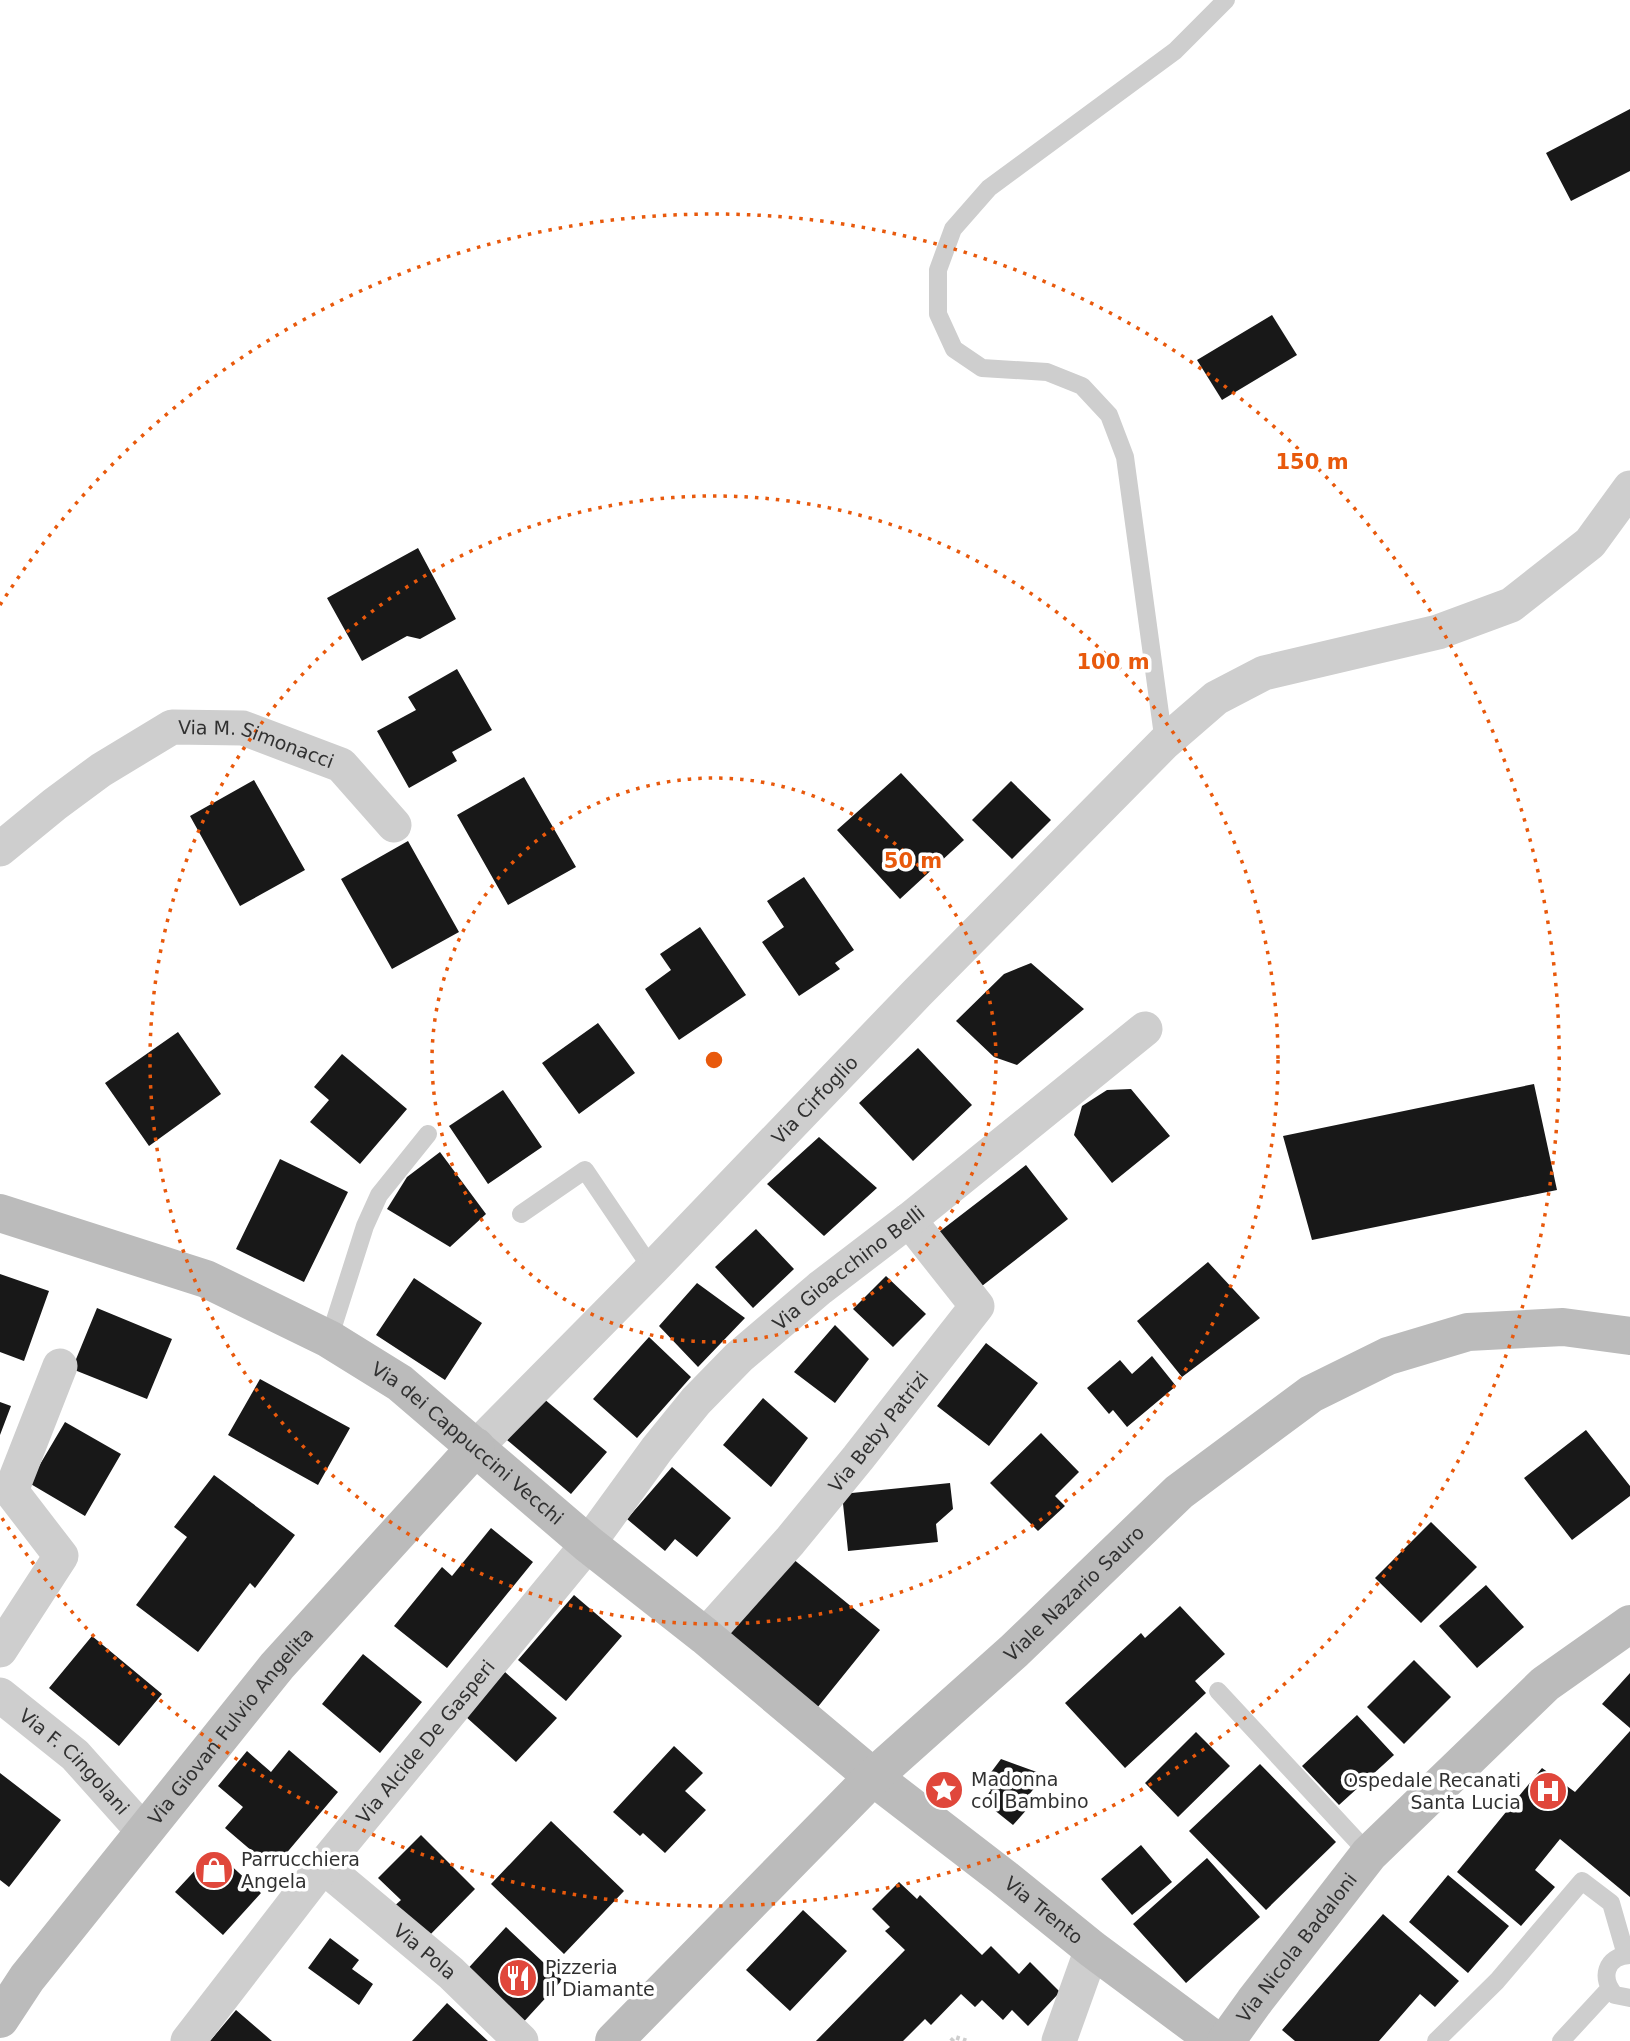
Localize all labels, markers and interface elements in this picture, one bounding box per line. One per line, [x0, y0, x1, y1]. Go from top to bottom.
text: 150 m [1275, 450, 1349, 474]
text: 100 m [1076, 650, 1150, 674]
street label: Via M. Simonacci [178, 716, 337, 772]
text: 50 m [884, 849, 942, 873]
centre of rings [702, 1048, 726, 1072]
street label: Via Cirfoglio [767, 1051, 862, 1149]
street label: Via Gioacchino Belli [768, 1201, 929, 1335]
street label: Via dei Cappuccini Vecchi [368, 1357, 568, 1529]
street label: Via Beby Patrizi [824, 1367, 933, 1496]
street label: Viale Nazario Sauro [999, 1521, 1148, 1666]
street label: Via Giovan Fulvio Angelita [143, 1623, 318, 1829]
street label: Via Alcide De Gasperi [352, 1656, 499, 1828]
street label: Via F. Cingolani [15, 1704, 134, 1819]
place label: Madonna col Bambino [971, 1768, 1089, 1812]
place icon: Madonna col Bambino [923, 1769, 965, 1811]
place label: Ospedale Recanati Santa Lucia [1343, 1769, 1521, 1813]
hospital icon: Ospedale Recanati Santa Lucia [1527, 1770, 1569, 1812]
place label: Parrucchiera Angela [241, 1848, 360, 1892]
shop icon: Parrucchiera Angela [193, 1849, 235, 1891]
street label: Via Nicola Badaloni [1232, 1869, 1361, 2027]
street label: Via Trento [1000, 1872, 1088, 1948]
street label: Via Pola [389, 1919, 461, 1984]
place label: Pizzeria Il Diamante [545, 1956, 655, 2000]
restaurant icon: Pizzeria Il Diamante [497, 1957, 539, 1999]

